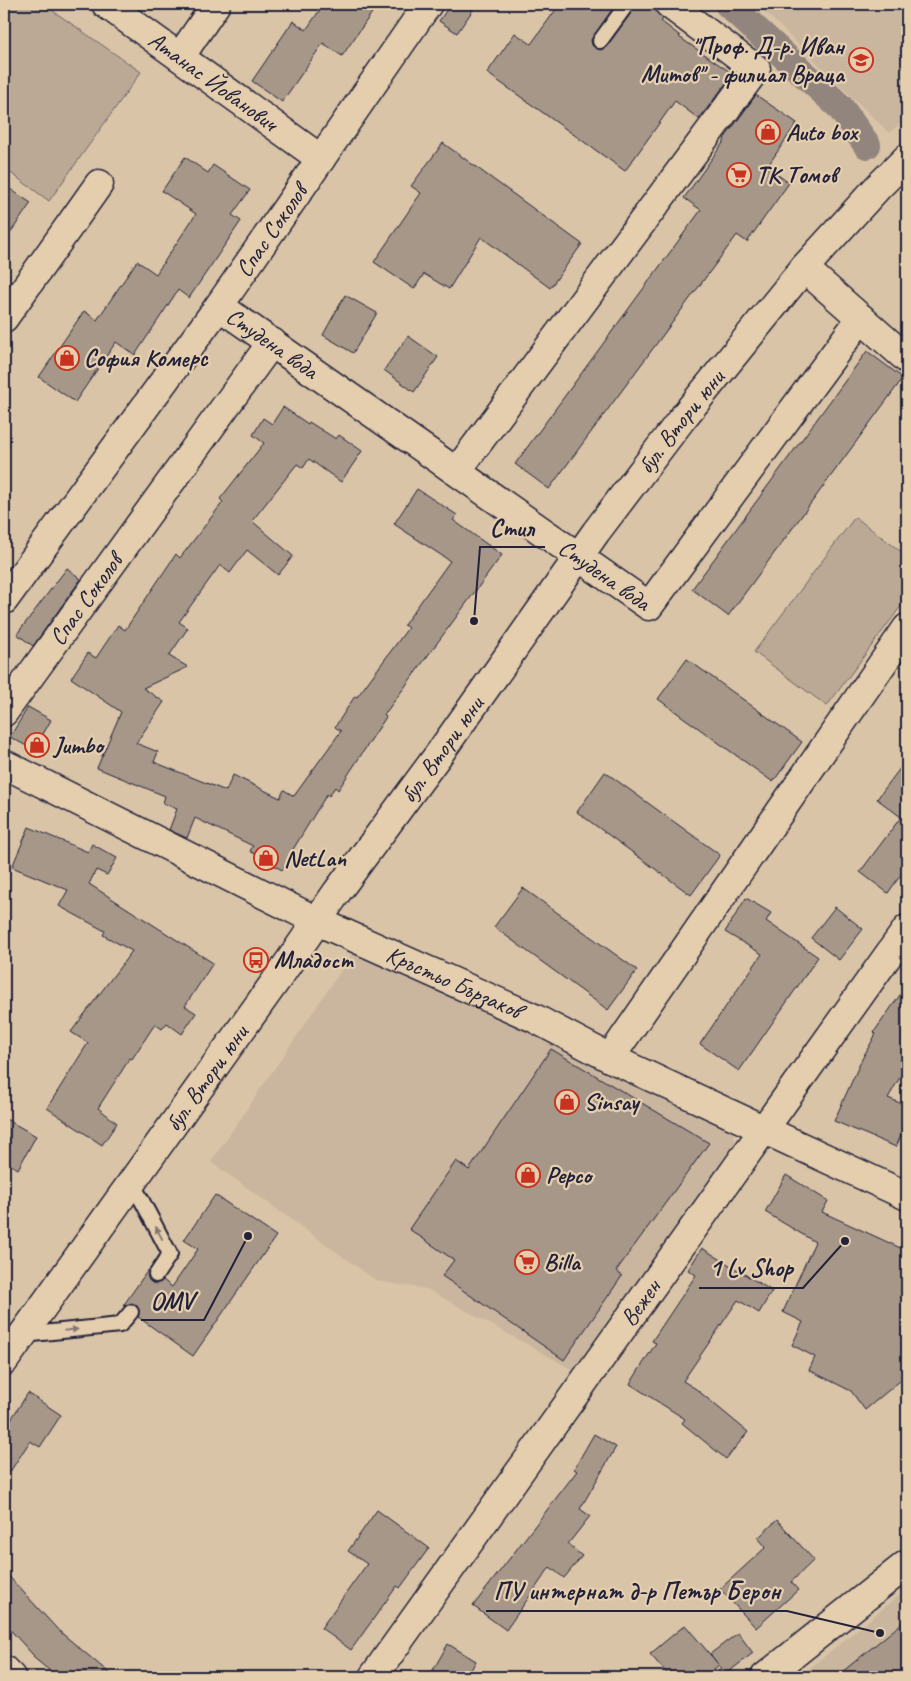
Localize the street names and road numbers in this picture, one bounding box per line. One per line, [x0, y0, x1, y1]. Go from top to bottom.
street label: Атанас Йованович [143, 24, 286, 140]
street label: Спас Соколов [229, 175, 316, 283]
street label: Студена вода [221, 301, 325, 386]
street label: бул. Втори юни [631, 362, 732, 480]
street label: Студена вода [553, 532, 657, 618]
street label: Спас Соколов [42, 544, 131, 651]
street label: бул. Втори юни [393, 689, 491, 809]
street label: Кръстьо Бързаков [382, 939, 531, 1028]
street label: бул. Втори юни [158, 1017, 256, 1137]
street label: Вежен [613, 1272, 668, 1332]

